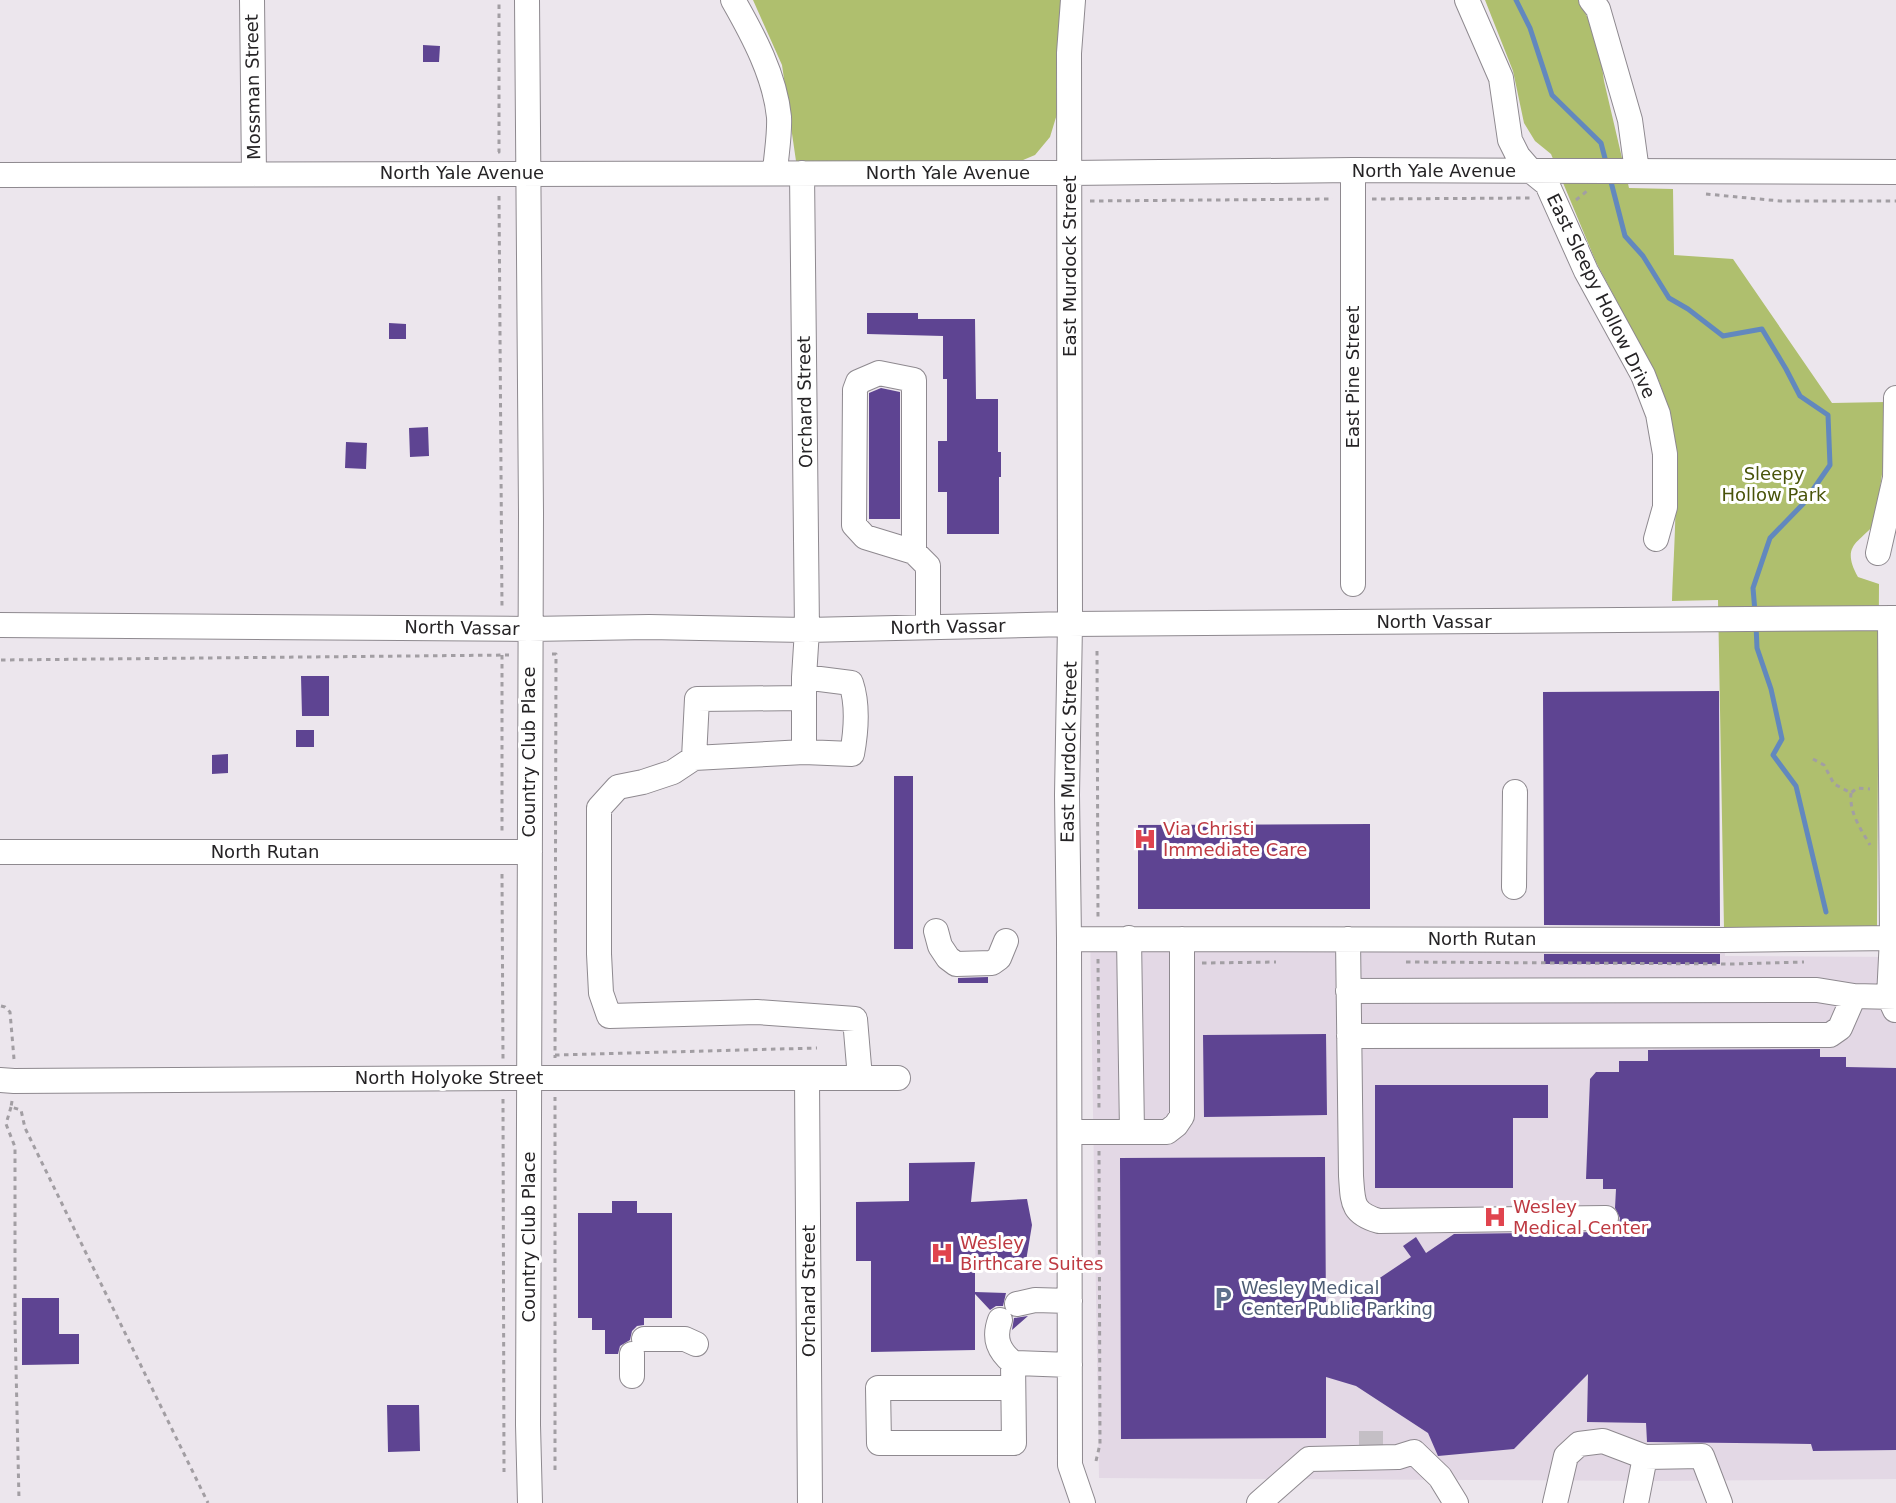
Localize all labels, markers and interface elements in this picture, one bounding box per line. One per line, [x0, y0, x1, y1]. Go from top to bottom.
street label: Mossman Street [241, 14, 264, 160]
street label: North Yale Avenue [1352, 160, 1516, 181]
street label: North Yale Avenue [380, 162, 544, 183]
street label: North Yale Avenue [866, 162, 1030, 183]
street label: East Murdock Street [1059, 175, 1080, 357]
street label: East Sleepy Hollow Drive [1543, 190, 1660, 401]
street label: East Pine Street [1342, 306, 1363, 448]
street label: Orchard Street [793, 336, 816, 468]
park label: Sleepy Hollow Park [1722, 463, 1827, 505]
street label: North Vassar [1376, 611, 1492, 632]
street label: North Vassar [890, 615, 1006, 638]
street label: North Vassar [404, 616, 520, 639]
street label: East Murdock Street [1056, 661, 1081, 843]
street label: Country Club Place [518, 666, 539, 838]
place label: Via Christi Immediate Care [1163, 818, 1307, 860]
hospital icon: Via Christi Immediate Care [1132, 826, 1158, 852]
street label: North Rutan [211, 841, 319, 862]
street label: North Rutan [1428, 928, 1536, 949]
street label: North Holyoke Street [355, 1067, 543, 1088]
street label: Country Club Place [518, 1151, 539, 1323]
place label: Wesley Medical Center [1513, 1196, 1649, 1238]
hospital icon: Wesley Medical Center [1482, 1204, 1508, 1230]
street label: Orchard Street [798, 1225, 819, 1357]
place label: Wesley Birthcare Suites [960, 1232, 1103, 1274]
hospital icon: Wesley Birthcare Suites [929, 1240, 955, 1266]
place label: Wesley Medical Center Public Parking [1241, 1277, 1433, 1319]
parking icon: Wesley Medical Center Public Parking [1210, 1285, 1236, 1311]

